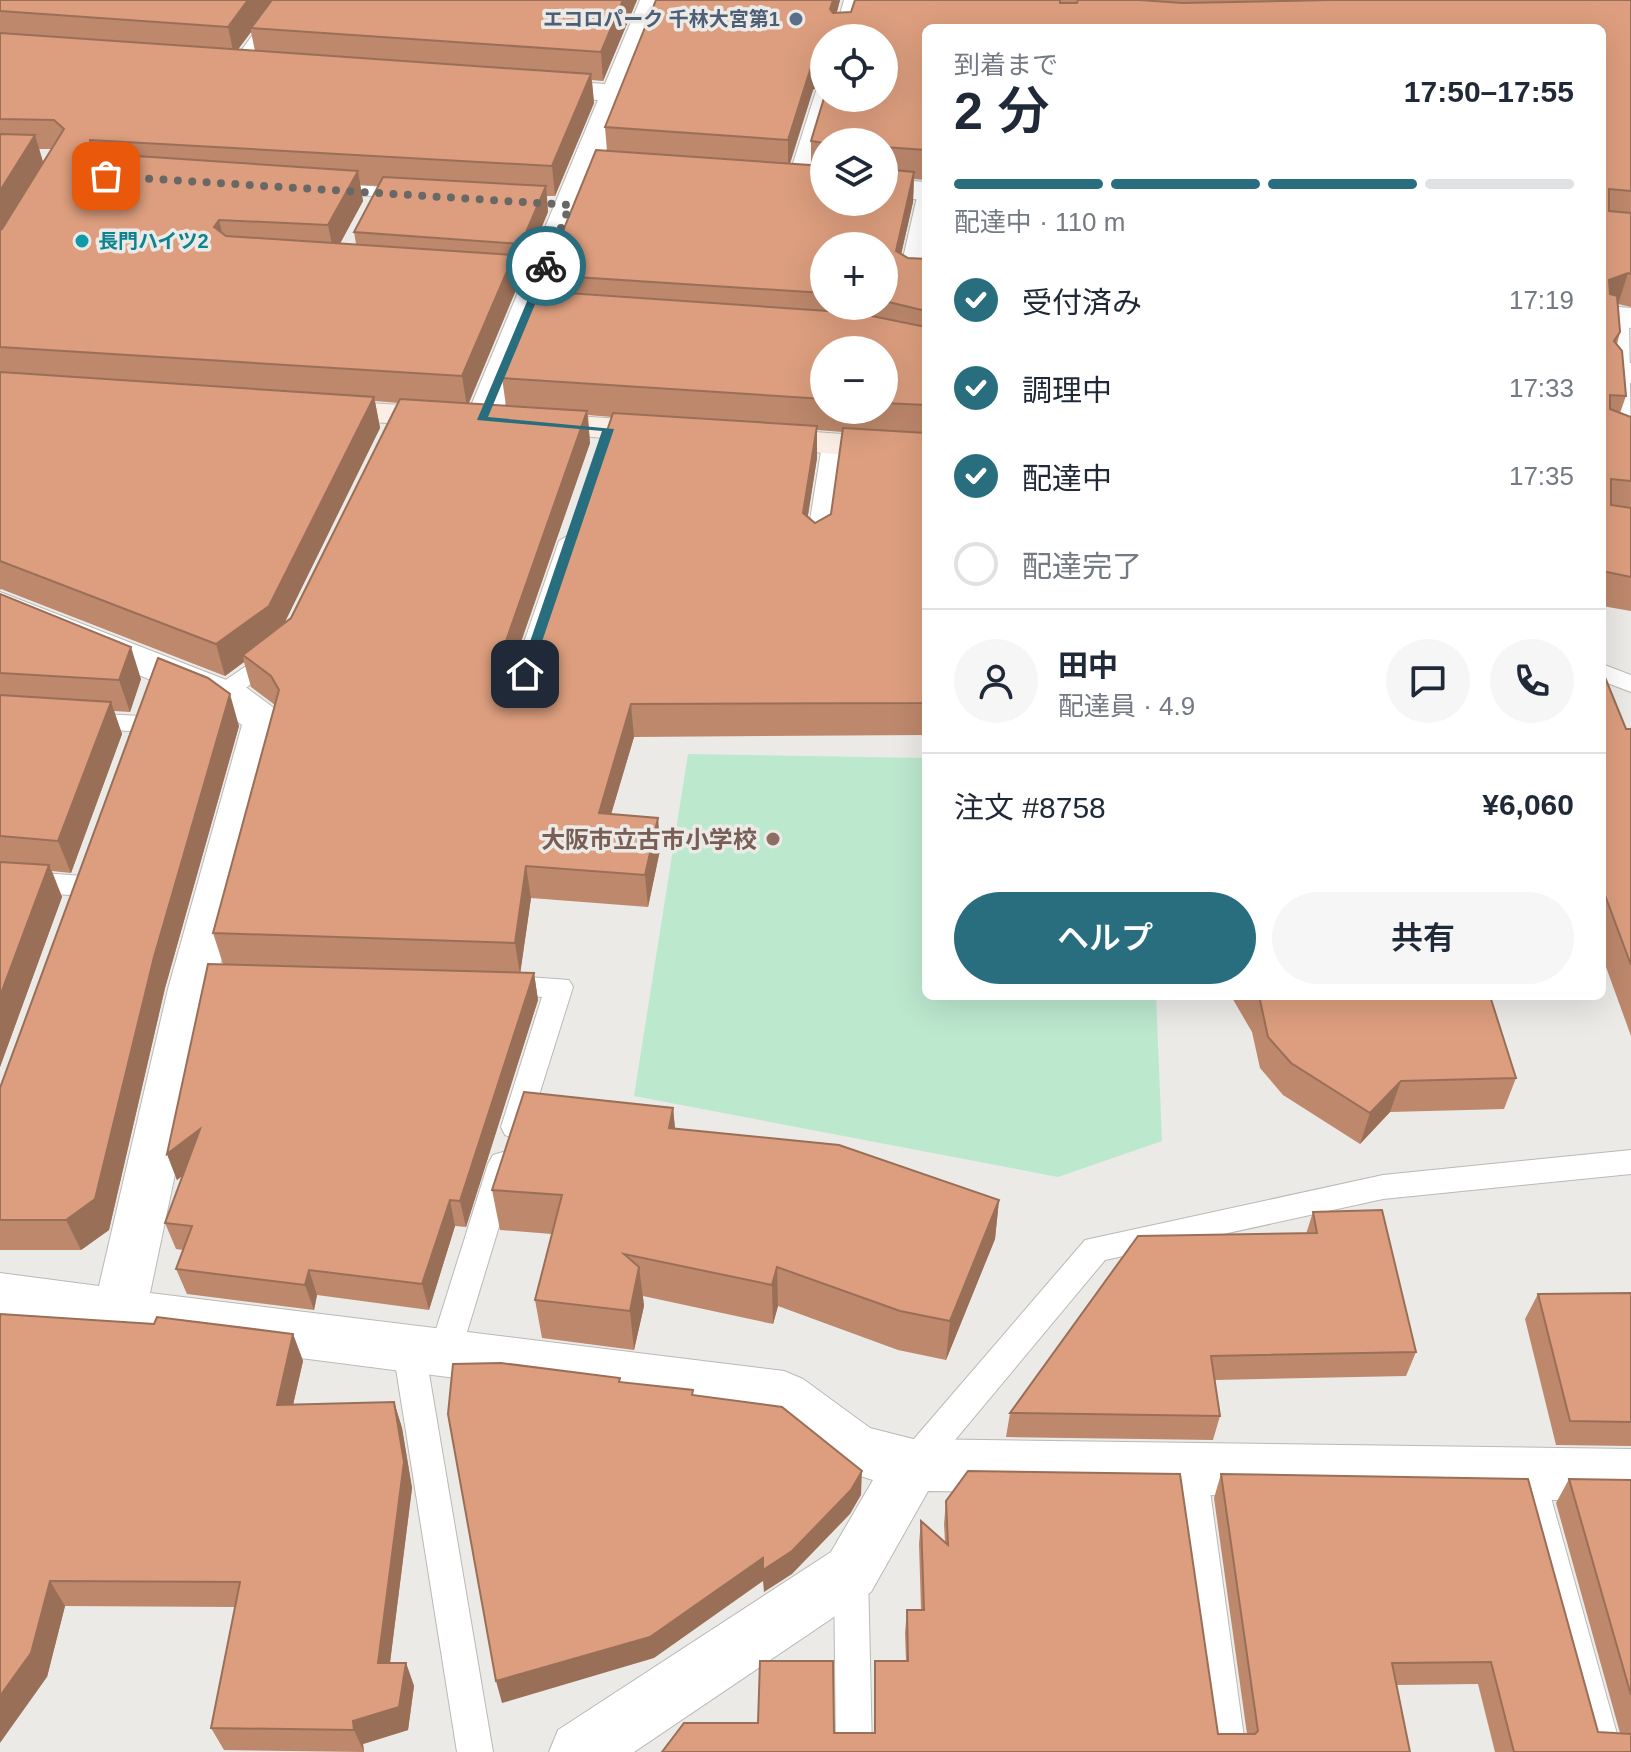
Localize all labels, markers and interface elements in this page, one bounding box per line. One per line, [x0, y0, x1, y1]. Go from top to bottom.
place label: エコロパーク 千林大宮第1 [543, 8, 780, 30]
marker: エコロパーク 千林大宮第1 [787, 10, 805, 28]
map controls [810, 24, 898, 424]
button: locate [810, 24, 898, 112]
text: 到着まで [954, 50, 1058, 80]
text: 17:50–17:55 [1404, 75, 1574, 108]
text: 2 分 [954, 82, 1049, 140]
button: layers [810, 128, 898, 216]
pin [72, 142, 140, 210]
icon: bag [84, 154, 128, 198]
text: 配達中 · 110 m [954, 207, 1125, 237]
courier [506, 226, 586, 306]
place label: 長門ハイツ2 [98, 230, 209, 252]
marker: 長門ハイツ2 [73, 232, 91, 250]
button: + [810, 232, 898, 320]
icon: bike [524, 244, 568, 288]
icon: check [954, 278, 998, 322]
text: 17:19 [1509, 285, 1574, 315]
text: 受付済み [1022, 286, 1142, 319]
button: − [810, 336, 898, 424]
icon: check [954, 366, 998, 410]
text: 17:33 [1509, 373, 1574, 403]
text: 調理中 [1022, 374, 1112, 407]
icon: check [954, 454, 998, 498]
text: 17:35 [1509, 461, 1574, 491]
text: 配達中 [1022, 462, 1112, 495]
text: 配達完了 [1022, 550, 1142, 583]
button: person [954, 639, 1038, 723]
button: chat [1386, 639, 1470, 723]
button: phone [1490, 639, 1574, 723]
pin [491, 640, 559, 708]
text: 田中 [1058, 649, 1118, 682]
icon: home [503, 652, 547, 696]
text: 配達員 · 4.9 [1058, 691, 1195, 721]
text: ¥6,060 [1482, 788, 1574, 821]
text: 注文 #8758 [954, 791, 1106, 824]
place label: 大阪市立古市小学校 [541, 826, 757, 853]
marker: 大阪市立古市小学校 [764, 830, 782, 848]
button: ヘルプ [954, 892, 1256, 984]
button: 共有 [1272, 892, 1574, 984]

